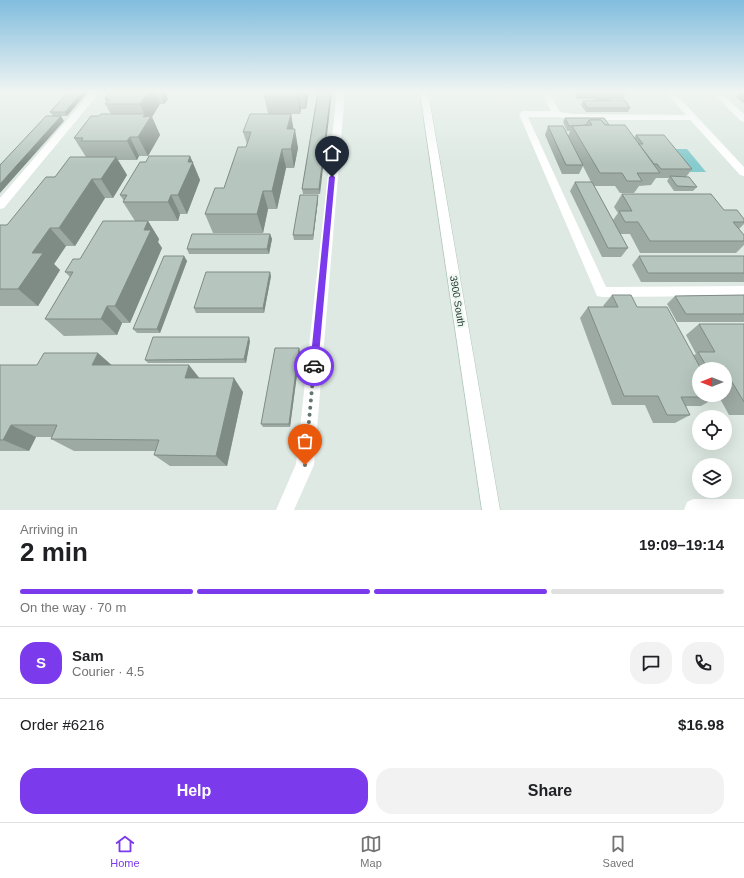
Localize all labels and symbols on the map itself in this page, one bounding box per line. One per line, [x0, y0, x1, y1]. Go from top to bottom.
pin [315, 136, 349, 177]
street label: 3900 South [448, 275, 467, 327]
courier [294, 346, 334, 386]
north arrow [692, 362, 732, 402]
pin [288, 424, 322, 465]

